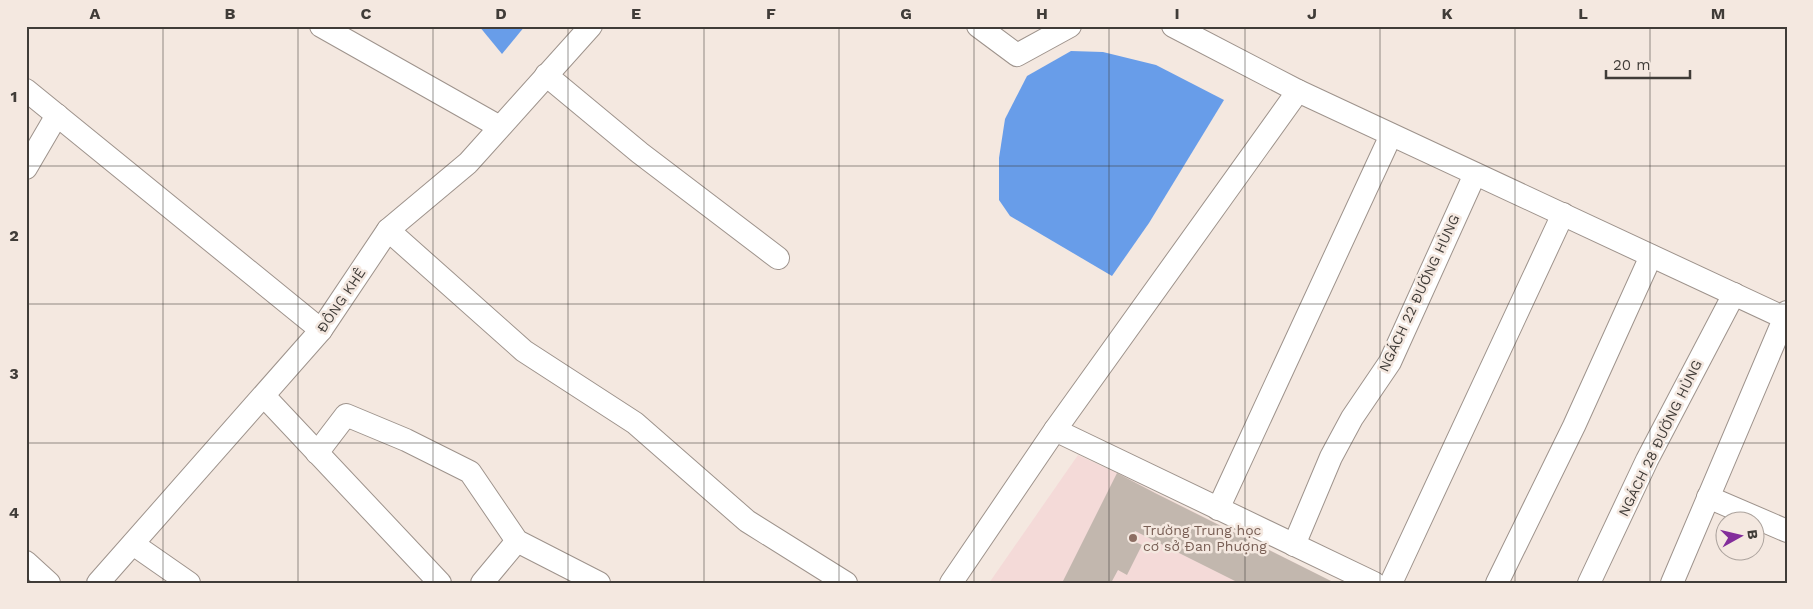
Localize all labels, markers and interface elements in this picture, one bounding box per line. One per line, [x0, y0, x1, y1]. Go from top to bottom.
text: A [90, 4, 101, 23]
text: B [225, 4, 236, 23]
text: C [361, 4, 372, 23]
text: D [495, 4, 507, 23]
text: E [631, 4, 641, 23]
text: F [766, 4, 776, 23]
text: G [900, 4, 912, 23]
text: H [1036, 4, 1048, 23]
text: I [1174, 4, 1180, 23]
text: J [1307, 4, 1317, 23]
text: K [1441, 4, 1453, 23]
text: L [1578, 4, 1588, 23]
text: M [1711, 4, 1725, 23]
scale bar [1606, 48, 1689, 80]
text: 20 m [1613, 56, 1651, 74]
text: 1 [11, 87, 17, 106]
street label: NGÁCH 22 ĐƯỜNG HÙNG [1375, 212, 1463, 374]
text: 2 [9, 226, 19, 245]
street label: ĐÔNG KHÊ [314, 265, 368, 335]
street label: NGÁCH 28 ĐƯỜNG HÙNG [1615, 357, 1705, 519]
text: 3 [9, 364, 19, 383]
text: 4 [9, 503, 19, 522]
north arrow [1716, 512, 1766, 562]
place label: Trường Trung học cơ sở Đan Phượng [1143, 522, 1267, 554]
text: B [1744, 528, 1762, 540]
marker: Trường Trung học cơ sở Đan Phượng [1127, 532, 1139, 544]

